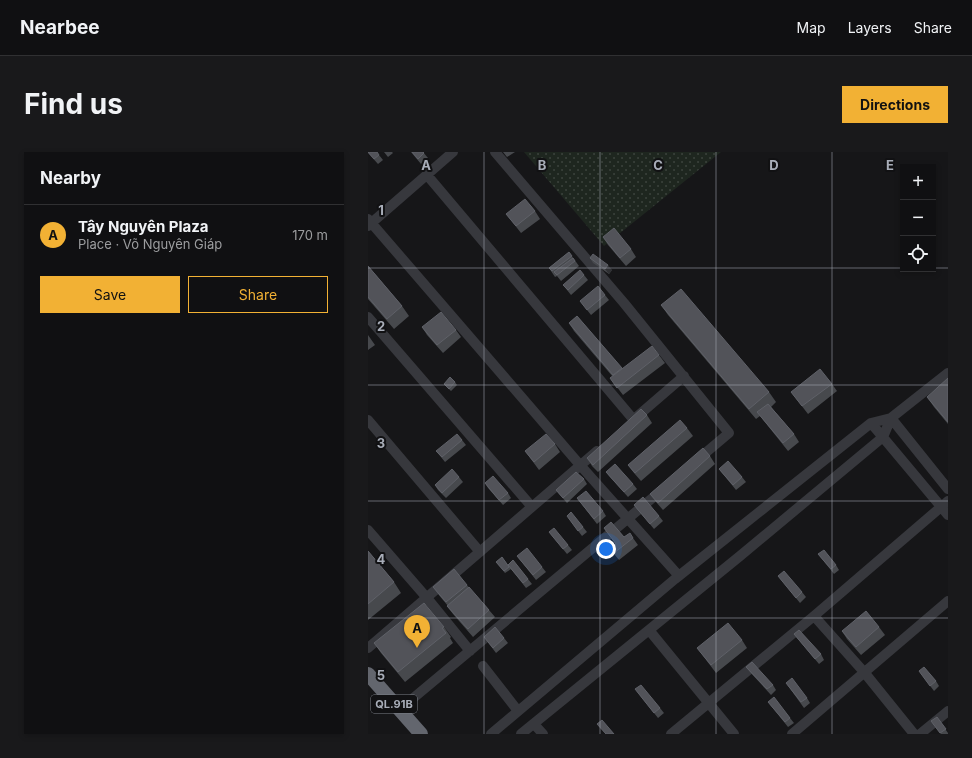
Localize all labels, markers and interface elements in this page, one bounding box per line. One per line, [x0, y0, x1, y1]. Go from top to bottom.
text: Nearbee [20, 16, 100, 39]
text: Map [797, 19, 826, 36]
text: Layers [848, 19, 892, 36]
text: Share [914, 19, 952, 36]
button: Directions [842, 86, 948, 123]
text: Find us [24, 87, 123, 121]
text: A [421, 157, 431, 173]
text: B [538, 157, 547, 173]
text: C [653, 157, 663, 173]
text: D [769, 157, 779, 173]
text: E [886, 157, 894, 173]
map controls [900, 164, 936, 272]
button: + [900, 164, 936, 200]
text: Nearby [40, 168, 101, 188]
button: − [900, 200, 936, 236]
text: 1 [378, 202, 384, 218]
text: Tây Nguyên Plaza [78, 217, 209, 236]
text: A [48, 227, 58, 243]
text: 170 m [292, 227, 328, 243]
text: Place · Võ Nguyên Giáp [78, 236, 222, 252]
button: locate [900, 236, 936, 272]
button: Save [40, 276, 180, 313]
button: Share [188, 276, 328, 313]
text: 2 [377, 318, 385, 334]
text: 3 [377, 435, 385, 451]
your location [596, 539, 616, 559]
text: 4 [377, 551, 386, 567]
pin: A [404, 615, 430, 648]
text: 5 [377, 667, 385, 683]
road number: QL.91B [371, 695, 417, 713]

